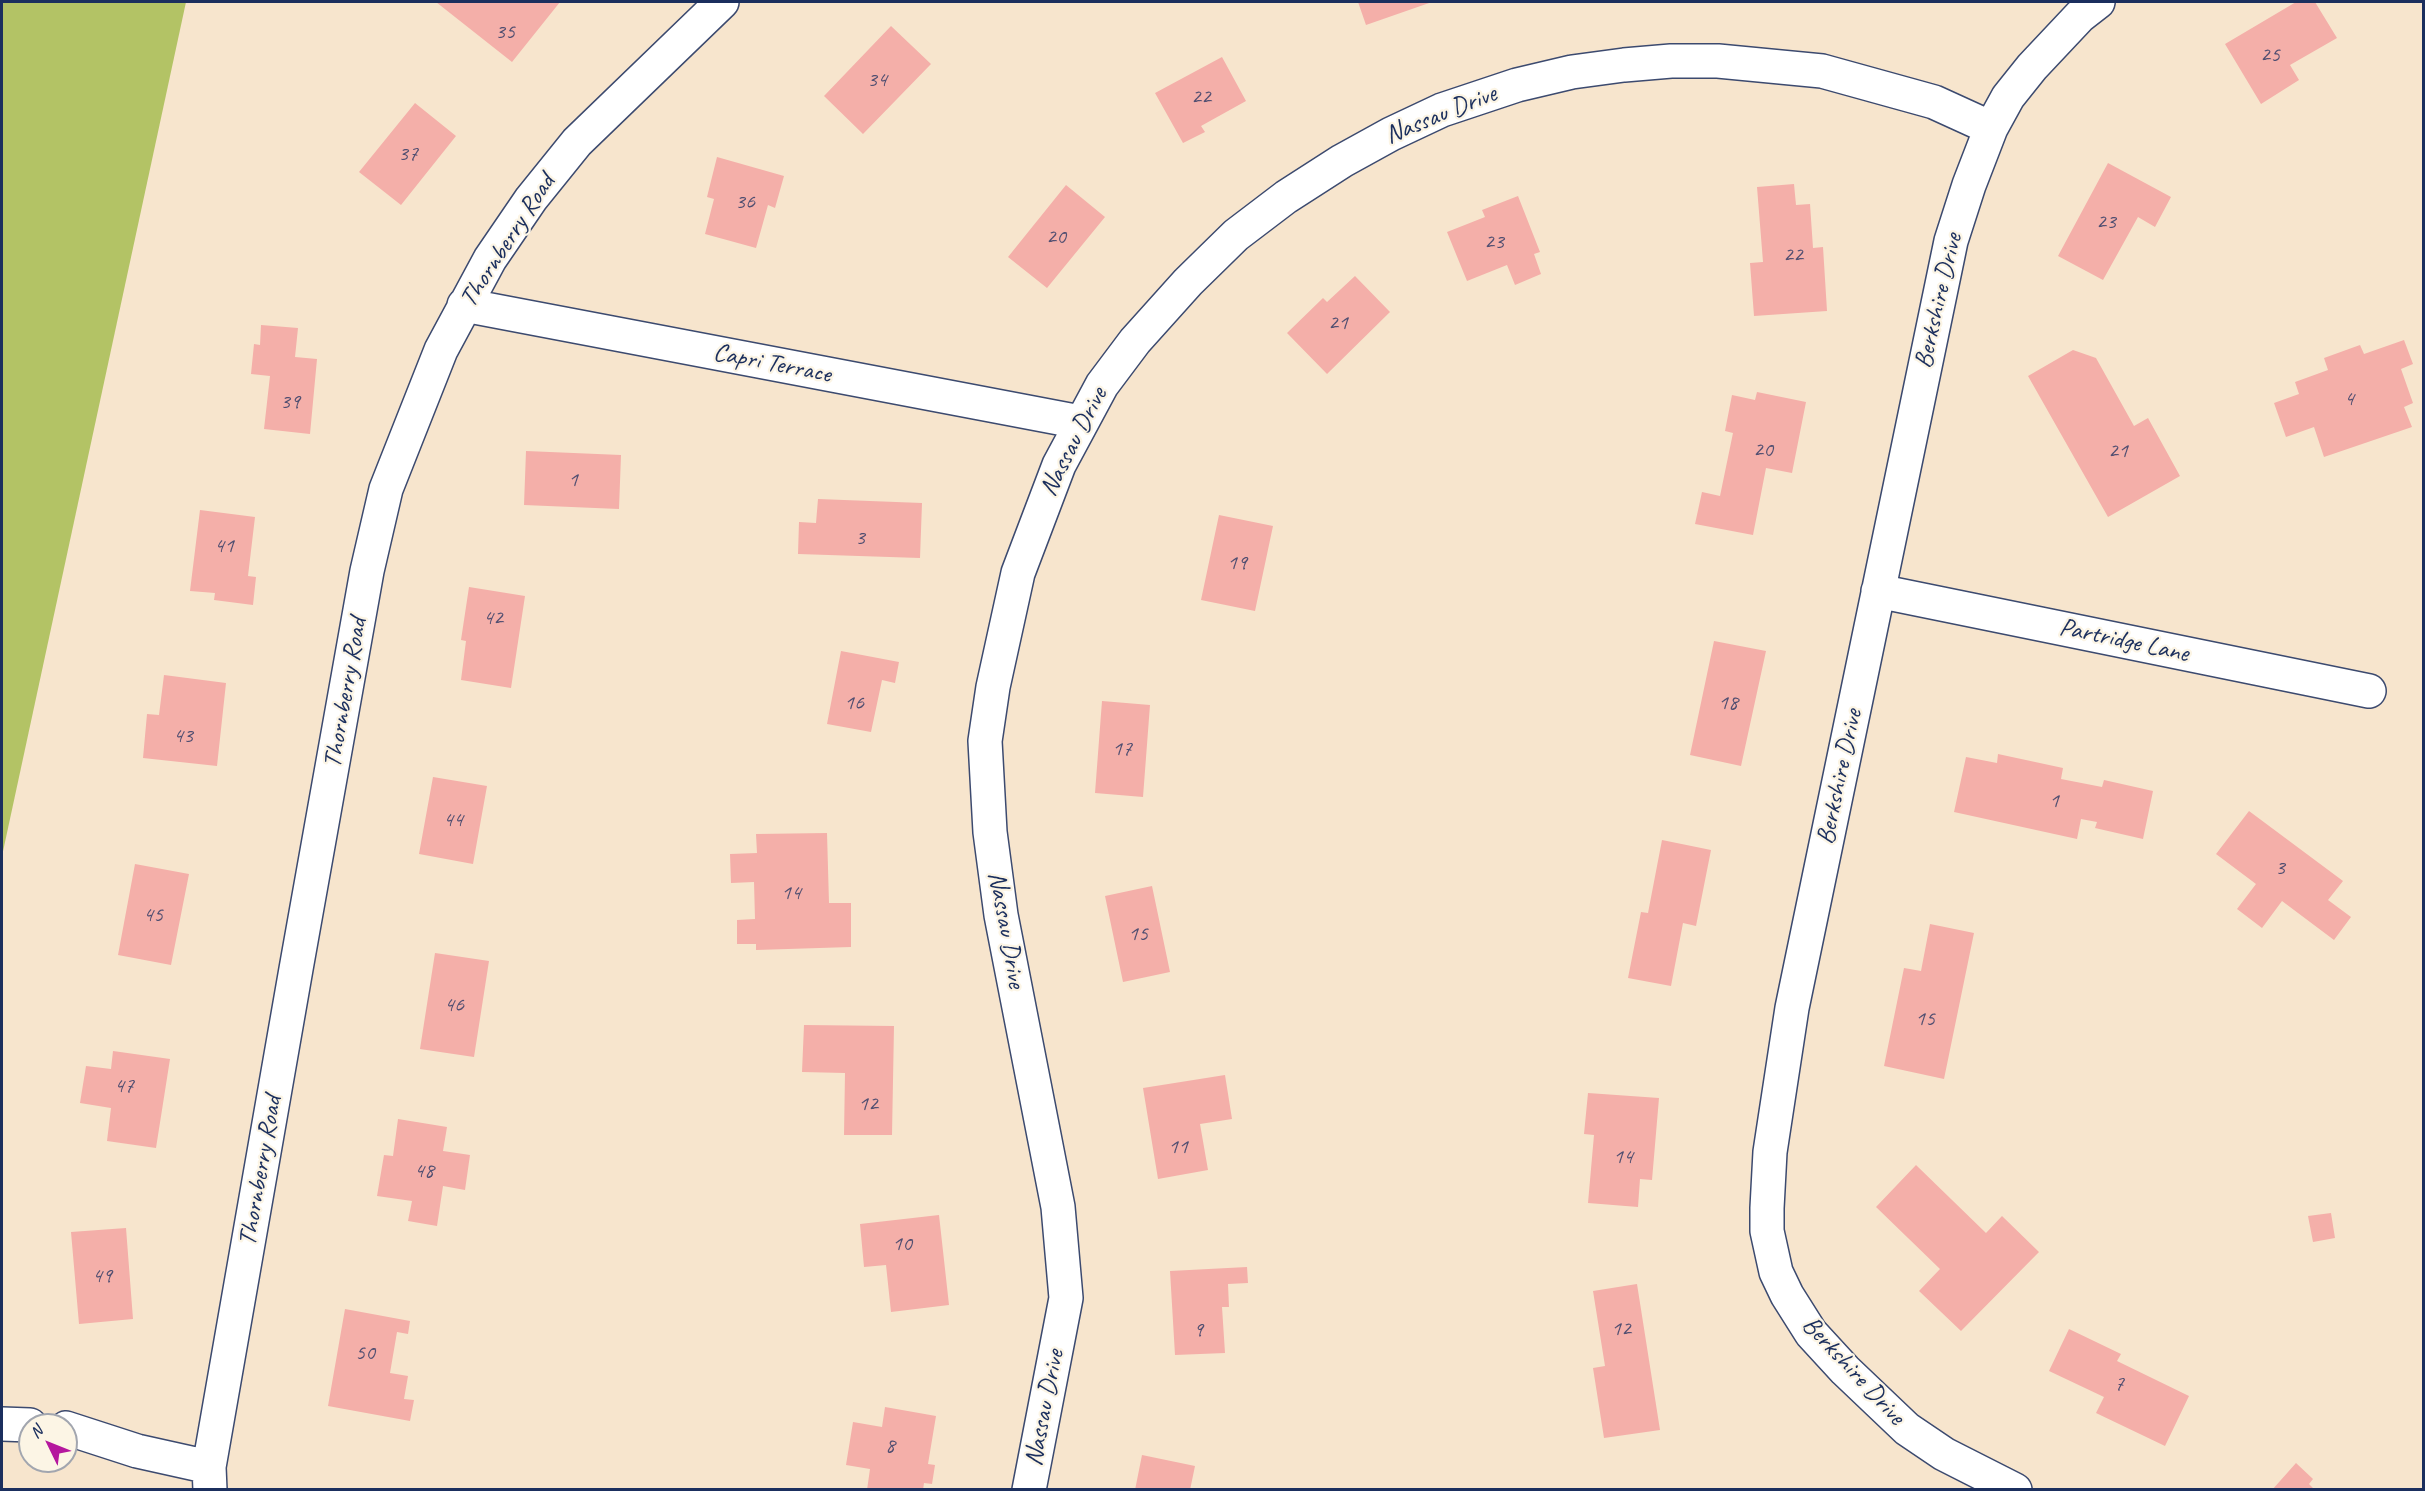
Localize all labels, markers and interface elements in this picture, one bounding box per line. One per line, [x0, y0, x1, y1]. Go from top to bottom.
house number: 35 [495, 19, 515, 45]
house number: 25 [2260, 42, 2280, 68]
house number: 34 [867, 67, 887, 93]
street label: Nassau Drive [1381, 78, 1501, 152]
house number: 22 [1191, 84, 1211, 110]
house number: 37 [398, 141, 418, 167]
street label: Thornberry Road [454, 169, 562, 313]
house number: 36 [735, 189, 755, 215]
house number: 23 [2096, 209, 2116, 235]
house number: 20 [1046, 224, 1066, 250]
house number: 23 [1484, 229, 1504, 255]
street label: Berkshire Drive [1908, 231, 1970, 371]
house number: 22 [1783, 242, 1803, 268]
house number: 21 [1328, 310, 1348, 336]
street label: Capri Terrace [710, 337, 834, 391]
street label: Nassau Drive [1033, 382, 1115, 502]
house number: 4 [2344, 386, 2354, 412]
house number: 39 [280, 389, 300, 415]
house number: 20 [1753, 437, 1773, 463]
house number: 21 [2108, 438, 2128, 464]
house number: 1 [568, 467, 578, 493]
house number: 3 [855, 525, 865, 551]
house number: 41 [214, 533, 234, 559]
house number: 19 [1227, 550, 1247, 576]
house number: 42 [483, 605, 503, 631]
street label: Partridge Lane [2057, 612, 2191, 670]
street label: Thornberry Road [317, 615, 375, 771]
house number: 16 [844, 690, 864, 716]
house number: 18 [1718, 690, 1738, 716]
street label: Berkshire Drive [1810, 707, 1870, 847]
house number: 43 [173, 723, 193, 749]
house number: 17 [1112, 736, 1132, 762]
house number: 1 [2049, 788, 2059, 814]
house number: 44 [443, 807, 463, 833]
house number: 3 [2275, 855, 2285, 881]
street label: Nassau Drive [980, 869, 1032, 991]
house number: 14 [781, 880, 801, 906]
house number: 45 [143, 902, 163, 928]
house number: 15 [1128, 921, 1148, 947]
house number: 46 [444, 992, 464, 1018]
house number: 15 [1915, 1006, 1935, 1032]
house number: 47 [114, 1073, 134, 1099]
house number: 12 [858, 1091, 878, 1117]
street label: Thornberry Road [232, 1093, 290, 1249]
house number: 11 [1168, 1134, 1188, 1160]
house number: 14 [1613, 1144, 1633, 1170]
house number: 48 [414, 1158, 434, 1184]
house number: 10 [892, 1231, 912, 1257]
house number: 49 [92, 1263, 112, 1289]
street label: Berkshire Drive [1795, 1310, 1911, 1432]
house number: 12 [1611, 1316, 1631, 1342]
house number: 9 [1193, 1317, 1203, 1343]
house number: 50 [355, 1340, 375, 1366]
street label: Nassau Drive [1018, 1347, 1072, 1469]
house number: 7 [2114, 1371, 2124, 1397]
north arrow [18, 1413, 78, 1473]
text: N [26, 1422, 47, 1443]
house number: 8 [885, 1433, 895, 1459]

